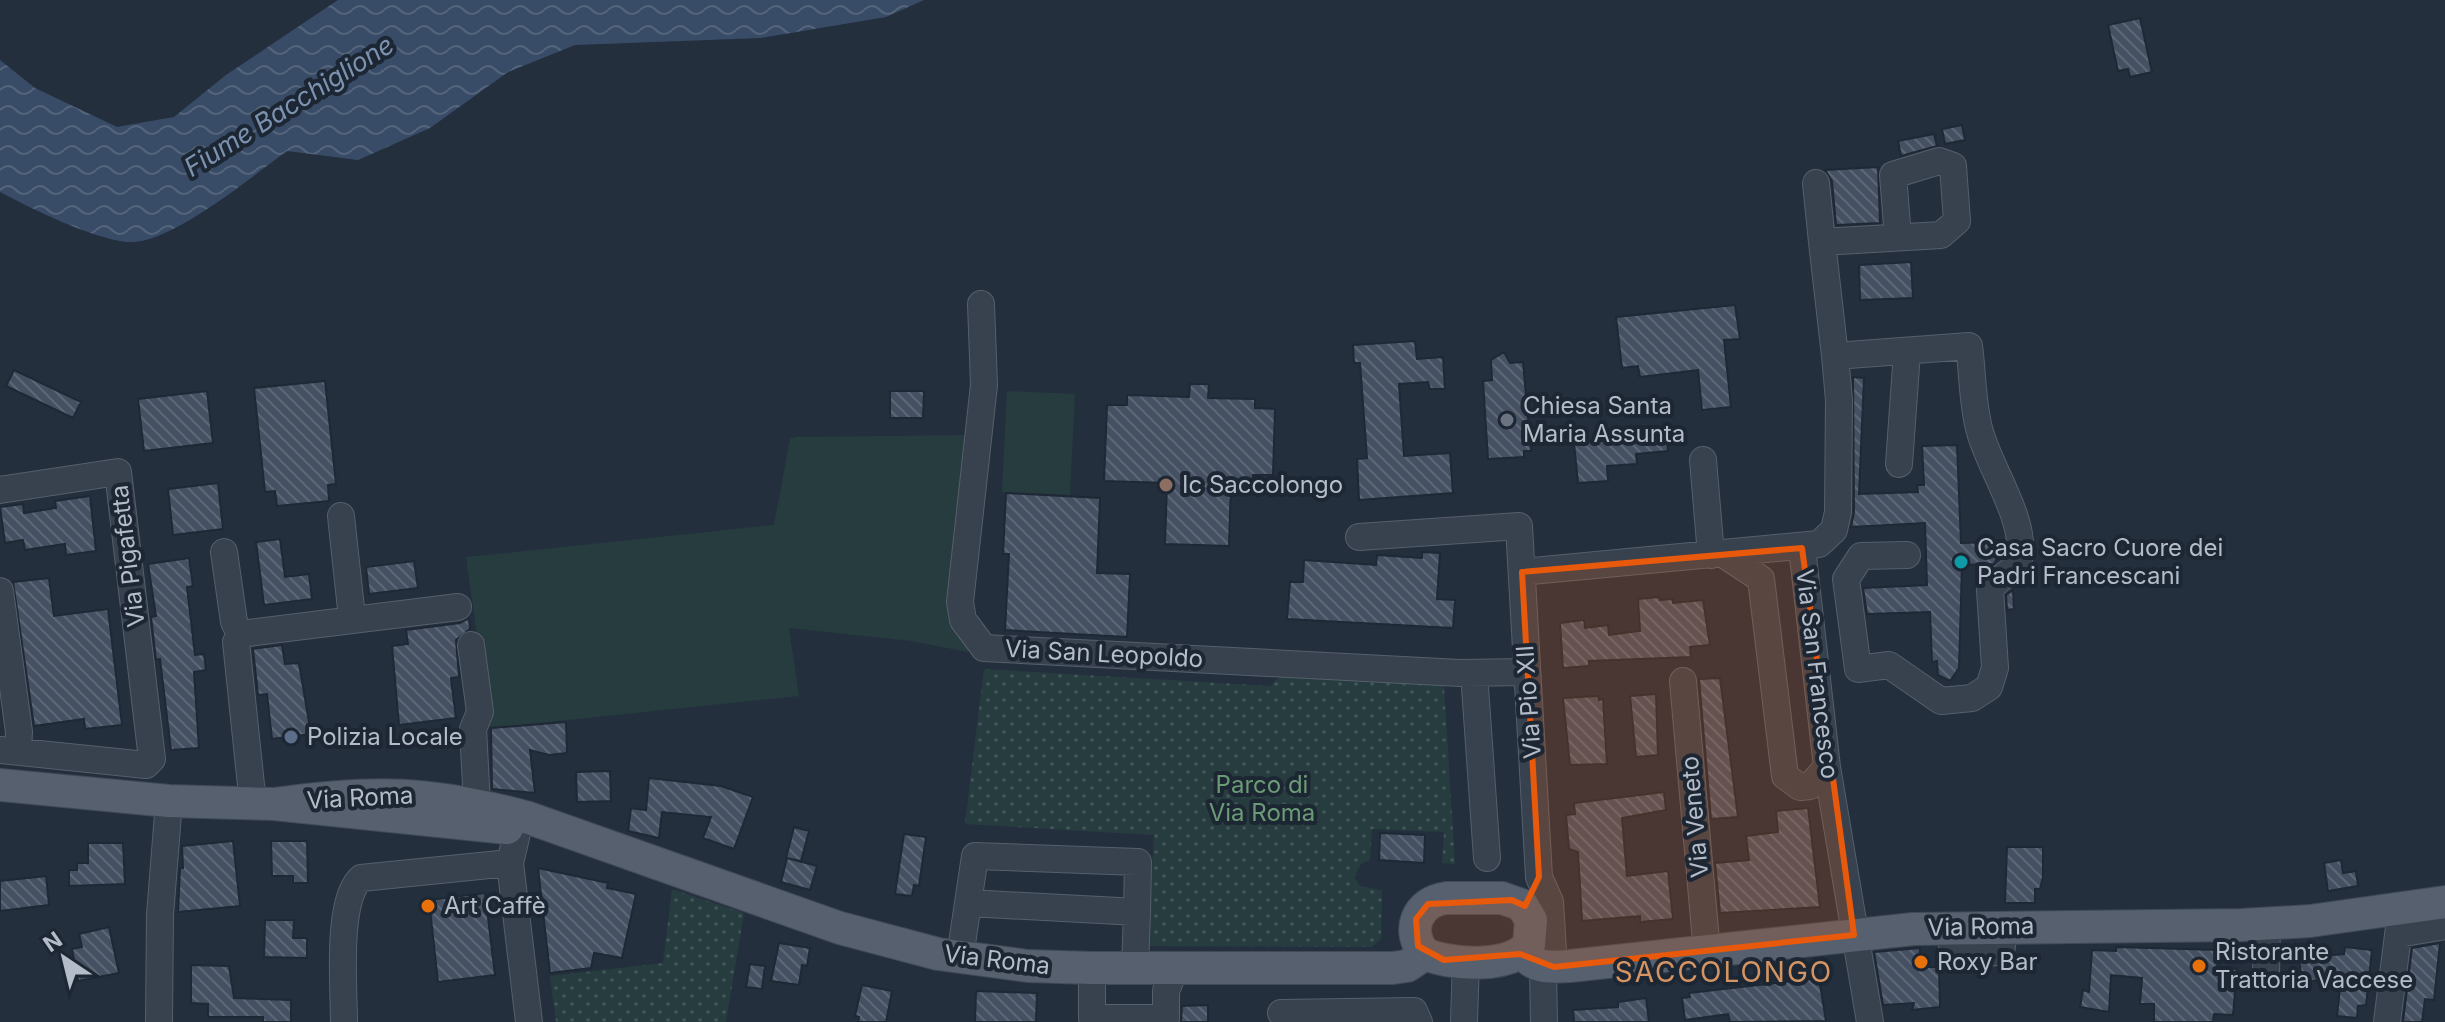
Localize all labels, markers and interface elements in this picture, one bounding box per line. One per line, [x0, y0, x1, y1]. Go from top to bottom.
water label: Fiume Bacchiglione [178, 29, 399, 183]
place label: Chiesa Santa Maria Assunta [1523, 391, 1685, 448]
marker: Chiesa Santa Maria Assunta [1498, 411, 1516, 429]
place label: Ic Saccolongo [1182, 470, 1343, 499]
marker: Ic Saccolongo [1157, 476, 1175, 494]
street label: Via Pigafetta [104, 483, 151, 629]
place label: Casa Sacro Cuore dei Padri Francescani [1977, 533, 2223, 590]
marker: Casa Sacro Cuore dei Padri Francescani [1952, 553, 1970, 571]
street label: Via San Francesco [1790, 567, 1845, 780]
street label: Via San Leopoldo [1004, 634, 1204, 673]
street label: Via Pio XII [1510, 644, 1547, 760]
place label: Polizia Locale [307, 722, 463, 751]
marker: Polizia Locale [282, 728, 300, 746]
street label: Via Veneto [1675, 755, 1714, 879]
park label: Parco di Via Roma [1209, 770, 1315, 827]
street label: Via Roma [306, 780, 414, 815]
place label: Art Caffè [444, 891, 546, 920]
marker: Art Caffè [419, 897, 437, 915]
street label: Via Roma [1927, 911, 2035, 942]
north arrow [24, 918, 104, 998]
text: N [38, 926, 67, 957]
place label: Ristorante Trattoria Vaccese [2215, 937, 2413, 994]
street label: Via Roma [942, 939, 1052, 980]
place label: Roxy Bar [1937, 947, 2038, 976]
marker: Roxy Bar [1912, 953, 1930, 971]
district label: SACCOLONGO [1615, 955, 1833, 989]
marker: Ristorante Trattoria Vaccese [2190, 957, 2208, 975]

